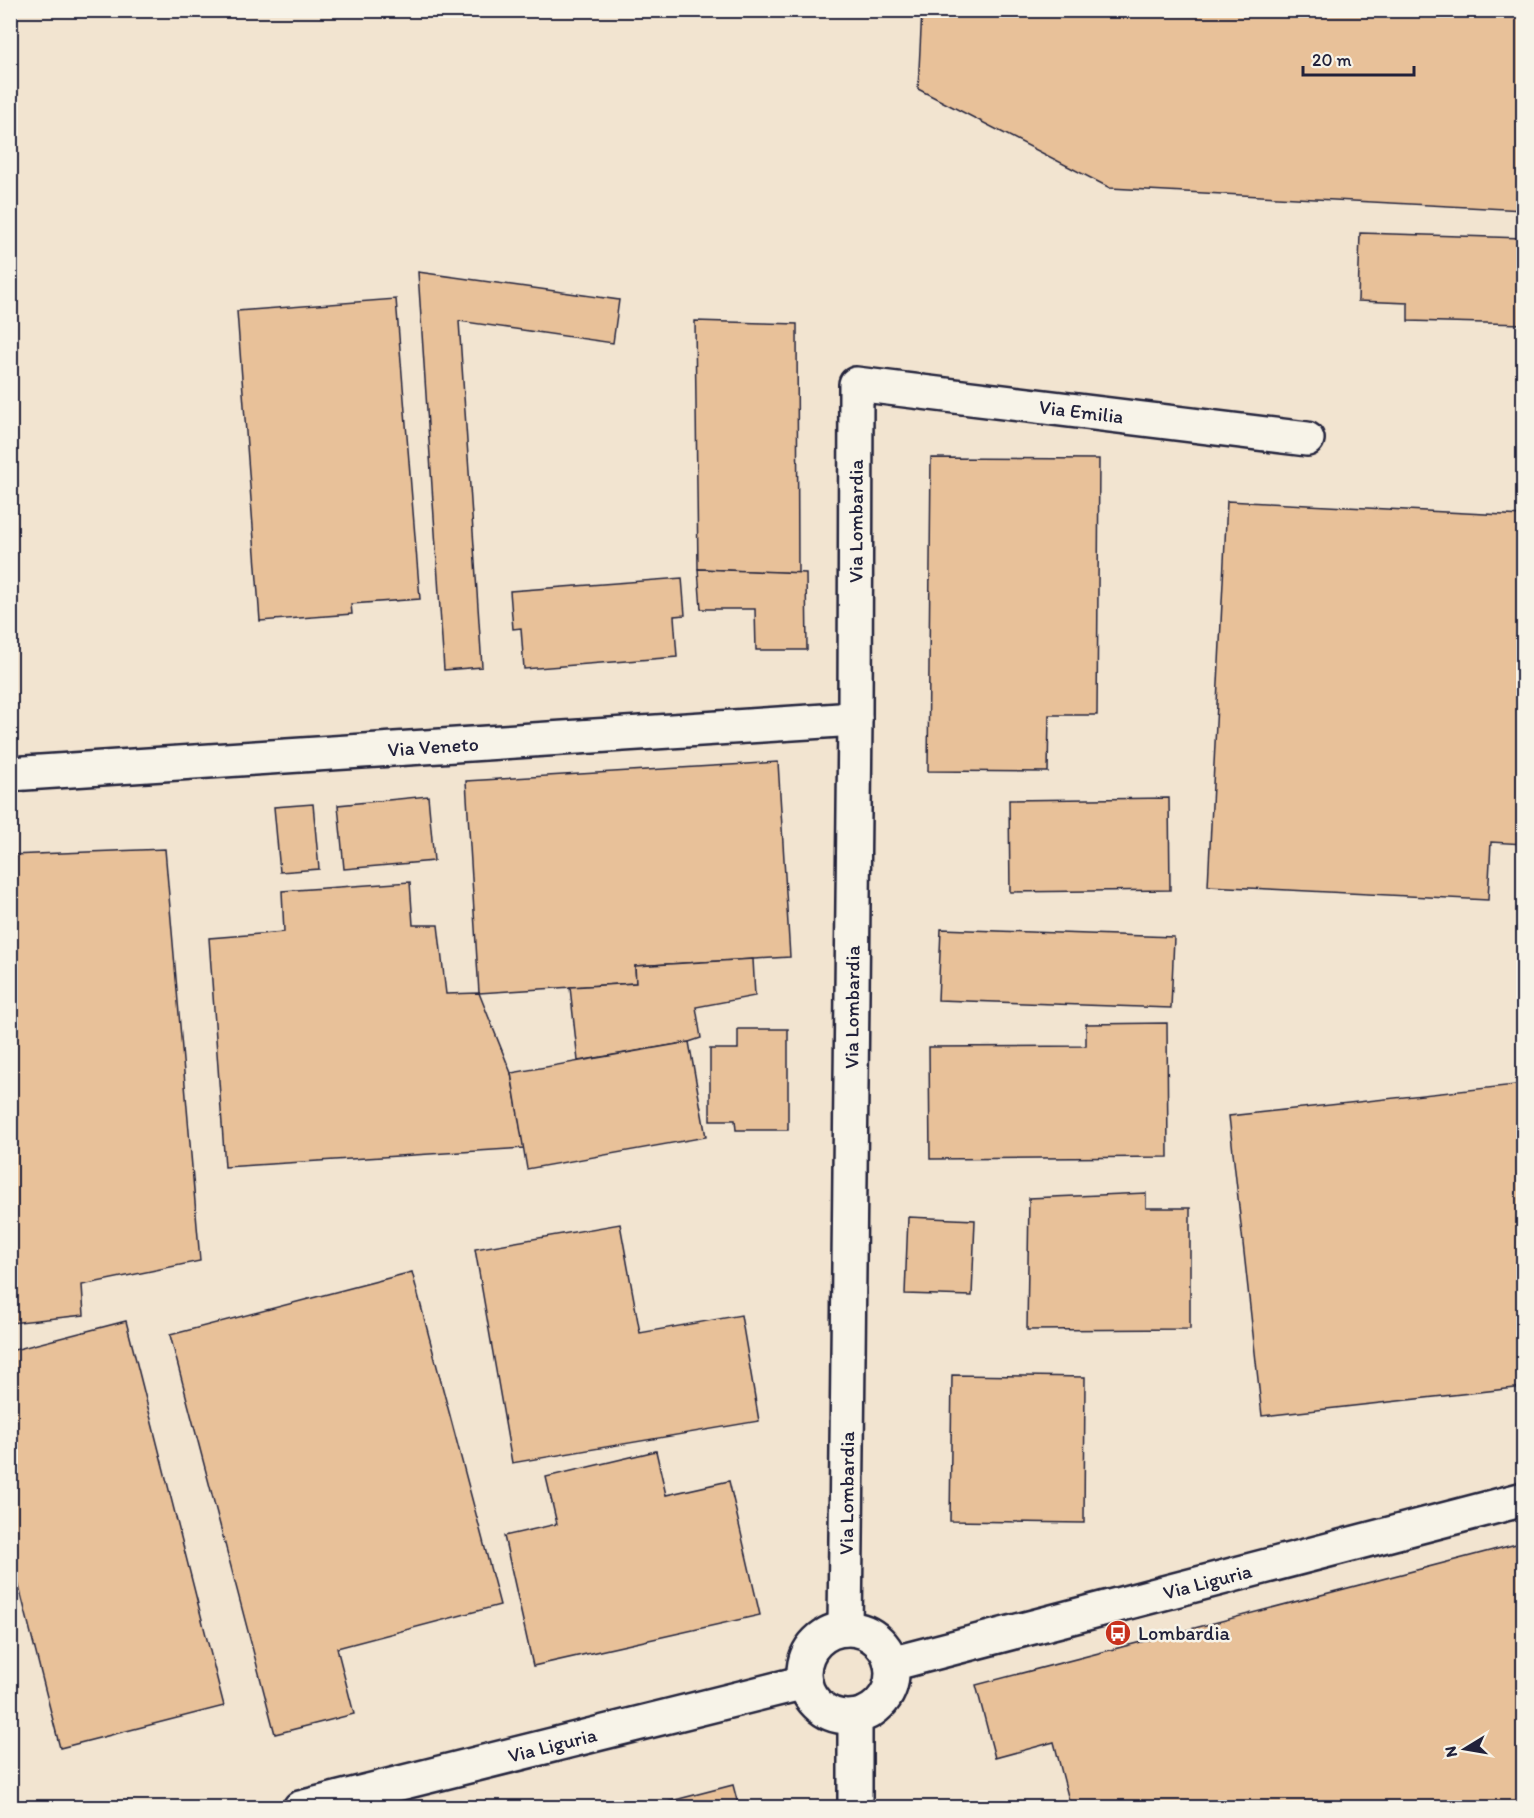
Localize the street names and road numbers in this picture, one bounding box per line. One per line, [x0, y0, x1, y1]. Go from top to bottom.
street label: Via Emilia [1038, 394, 1125, 429]
street label: Via Lombardia [843, 459, 868, 583]
street label: Via Veneto [387, 732, 479, 761]
street label: Via Lombardia [839, 944, 865, 1069]
street label: Via Lombardia [834, 1430, 859, 1555]
street label: Via Liguria [1160, 1558, 1255, 1605]
street label: Via Liguria [505, 1722, 600, 1768]

